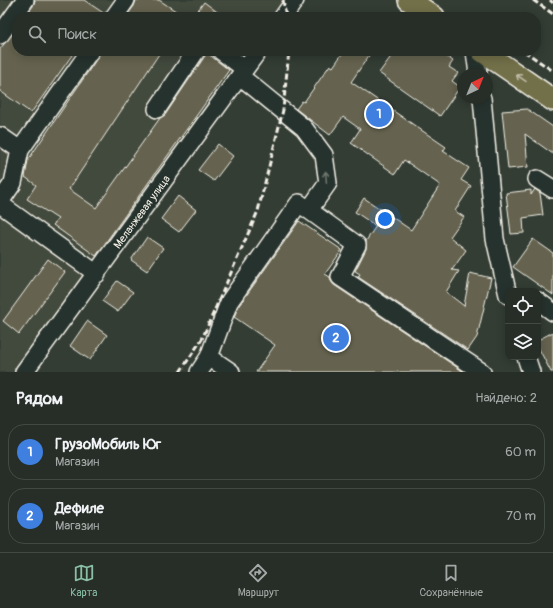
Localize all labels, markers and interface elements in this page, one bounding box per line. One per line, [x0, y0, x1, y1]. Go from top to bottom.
search box [12, 12, 541, 56]
icon: search [26, 23, 48, 45]
text: Поиск [58, 25, 97, 44]
north arrow [457, 68, 493, 104]
one-way arrow [516, 74, 527, 82]
pin: 1 [366, 99, 392, 129]
one-way arrow [323, 171, 330, 184]
street label: Меланжевая улица [111, 173, 173, 251]
your location [375, 209, 395, 229]
map controls [505, 288, 541, 360]
button: locate [505, 288, 541, 324]
pin: 2 [323, 323, 349, 353]
button: layers [505, 324, 541, 360]
text: Рядом [16, 388, 63, 409]
text: Найдено: 2 [475, 390, 537, 406]
text: ГрузоМобиль Юг [55, 435, 161, 454]
text: 1 [27, 444, 33, 460]
text: 60 m [505, 444, 536, 460]
text: Магазин [55, 454, 99, 470]
text: Дефиле [55, 499, 104, 518]
text: 2 [26, 508, 34, 524]
text: 70 m [506, 508, 536, 524]
text: Магазин [55, 518, 99, 534]
tab: Карта [70, 562, 97, 599]
tab: Маршрут [238, 562, 279, 599]
tab: Сохранённые [419, 562, 483, 599]

